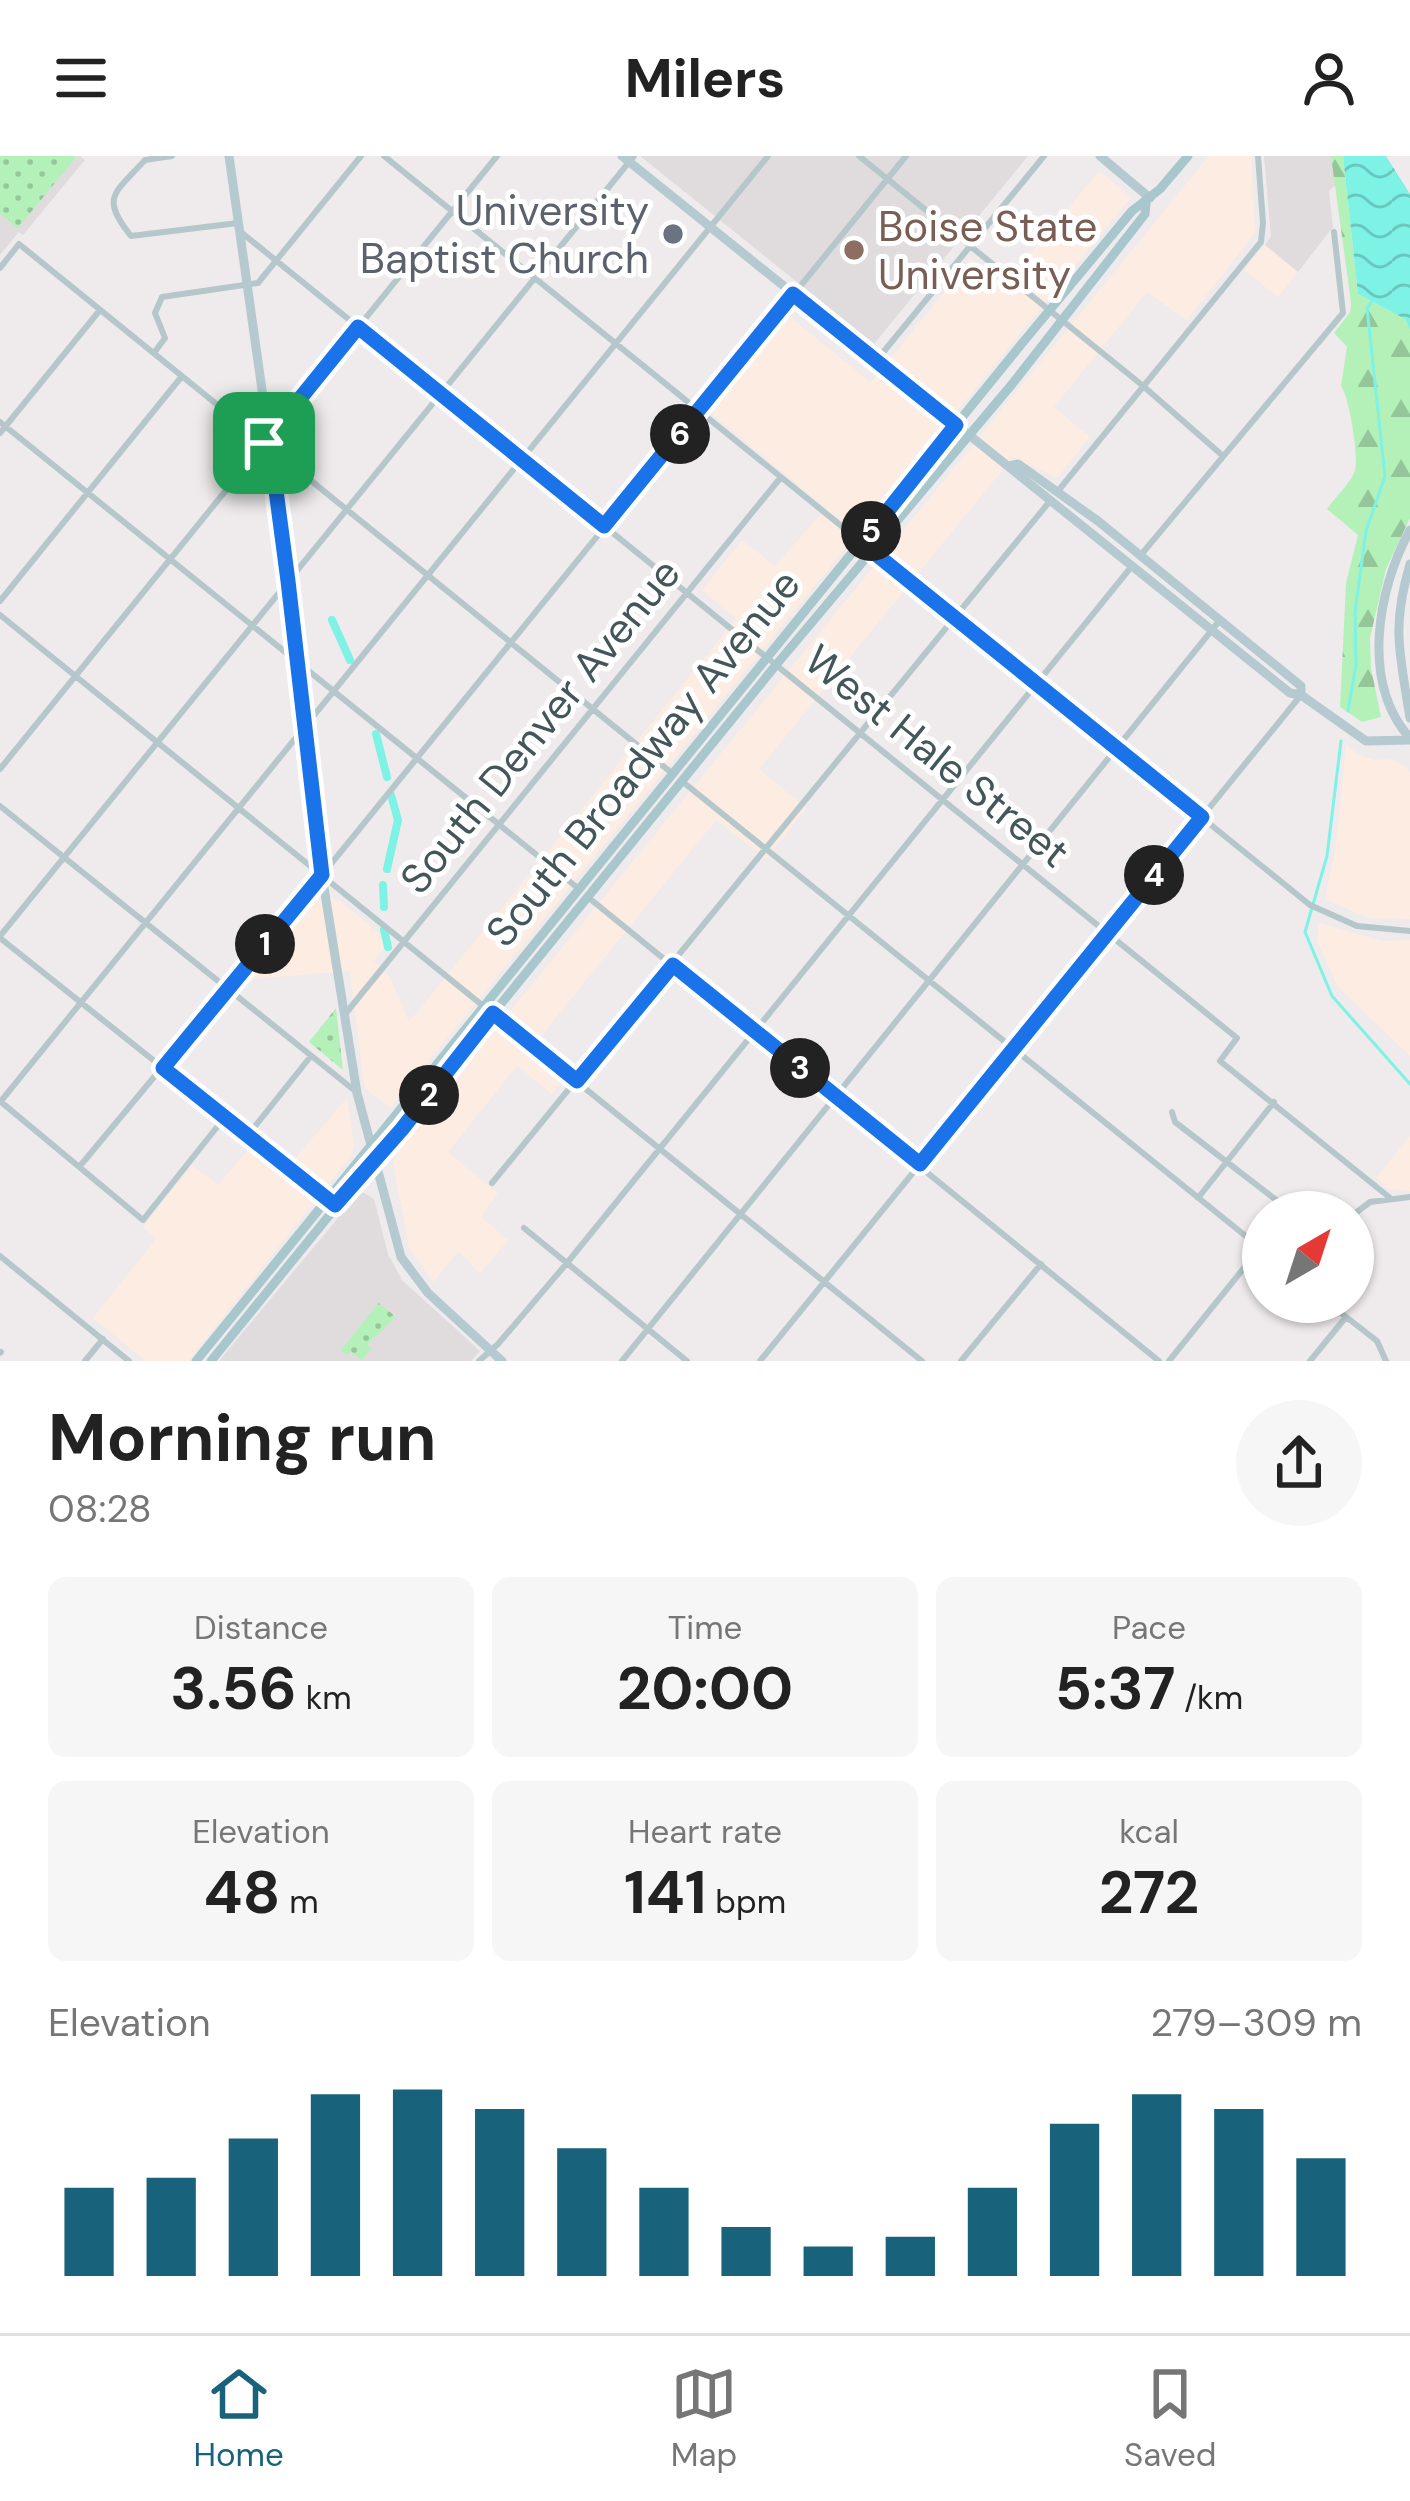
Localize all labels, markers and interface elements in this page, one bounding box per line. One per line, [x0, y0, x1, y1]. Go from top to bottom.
text: Milers [625, 43, 785, 114]
icon: menu [48, 45, 114, 111]
icon: person [1296, 45, 1362, 111]
place label: University Baptist Church [360, 183, 649, 286]
place label: Boise State University [878, 199, 1097, 302]
marker: University Baptist Church [660, 221, 686, 247]
marker: Boise State University [841, 237, 867, 263]
pin [213, 392, 315, 494]
pin: 6 [650, 404, 710, 464]
icon: arrive [231, 410, 297, 476]
text: 6 [670, 412, 690, 455]
pin: 5 [841, 501, 901, 561]
text: 5 [861, 509, 881, 552]
street label: South Denver Avenue [388, 547, 692, 905]
street label: South Broadway Avenue [474, 558, 812, 958]
street label: West Hale Street [793, 632, 1081, 880]
pin: 4 [1124, 845, 1184, 905]
text: 4 [1143, 853, 1165, 896]
pin: 1 [235, 914, 295, 974]
text: 1 [259, 922, 271, 965]
pin: 3 [770, 1038, 830, 1098]
text: 3 [790, 1046, 810, 1089]
pin: 2 [399, 1065, 459, 1125]
text: 2 [419, 1073, 439, 1116]
north arrow [1242, 1191, 1374, 1323]
map controls [1242, 1191, 1374, 1323]
text: Morning run [48, 1395, 436, 1480]
button: share [1236, 1400, 1362, 1526]
text: 08:28 [48, 1483, 152, 1534]
text: Distance [194, 1606, 328, 1649]
text: Time [668, 1606, 742, 1649]
text: Pace [1112, 1606, 1186, 1649]
text: 3.56 [170, 1649, 297, 1728]
text: 20:00 [617, 1649, 793, 1728]
text: 5:37 [1055, 1649, 1175, 1728]
text: km [297, 1676, 352, 1719]
text: /km [1175, 1676, 1243, 1719]
text: Elevation [192, 1810, 330, 1853]
text: Heart rate [628, 1810, 782, 1853]
text: kcal [1119, 1810, 1179, 1853]
text: 48 [203, 1853, 280, 1932]
text: 141 [624, 1853, 707, 1932]
text: 272 [1099, 1853, 1199, 1932]
text: m [280, 1880, 319, 1923]
text: bpm [707, 1880, 786, 1923]
text: Elevation [48, 1997, 211, 2048]
text: 279–309 m [1150, 1997, 1362, 2048]
tab: Home [193, 2361, 284, 2476]
tab: Map [671, 2361, 737, 2476]
tab: Saved [1124, 2361, 1217, 2476]

